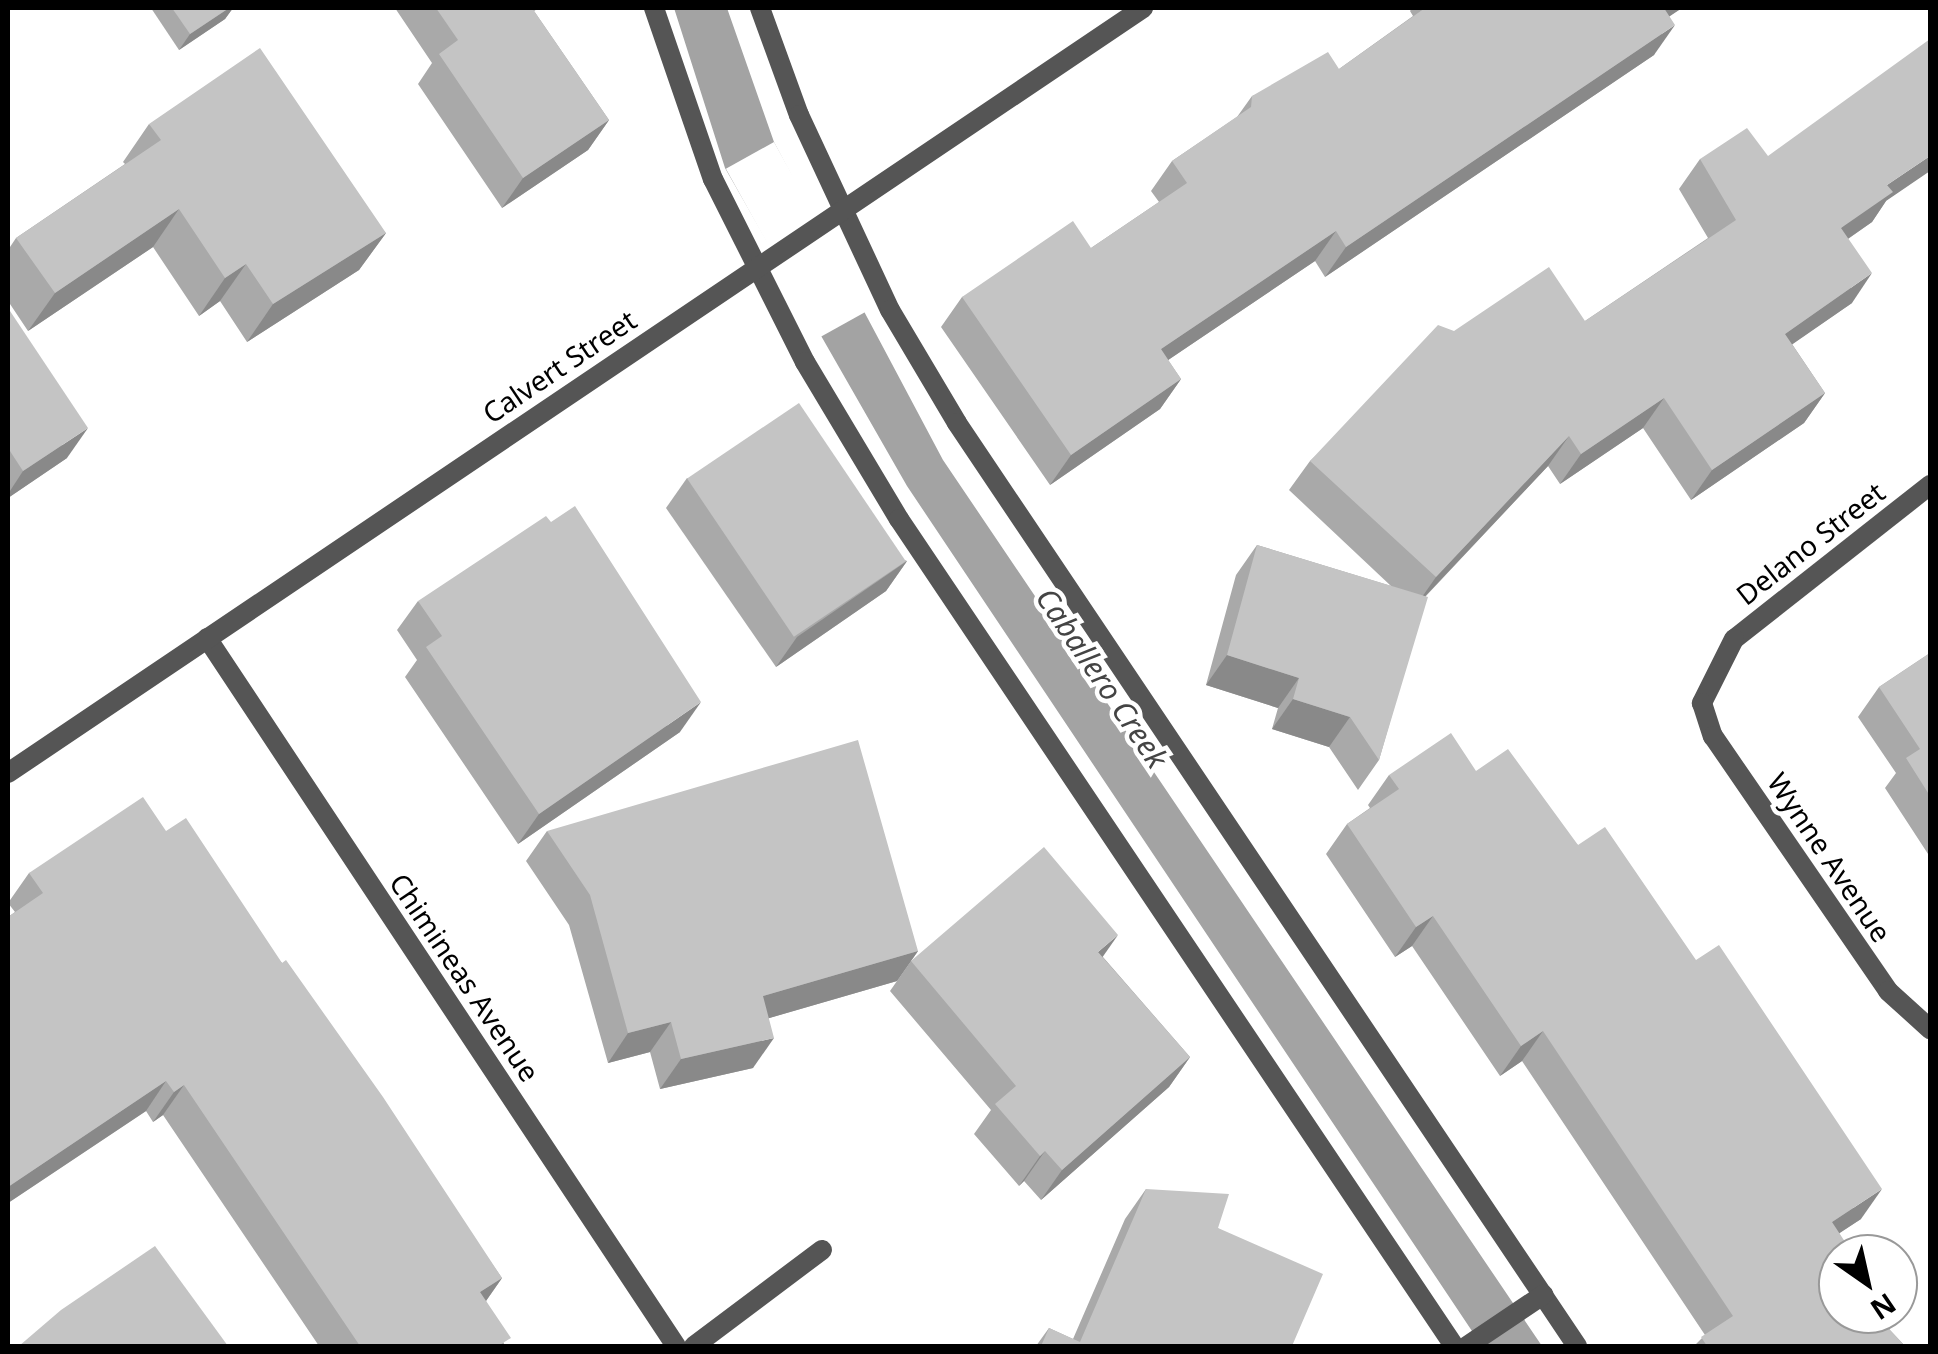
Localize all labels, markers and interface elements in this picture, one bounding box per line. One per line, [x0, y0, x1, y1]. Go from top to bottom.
street label: Calvert Street [476, 302, 642, 430]
street label: Delano Street [1729, 475, 1891, 611]
water label: Caballero Creek [1029, 581, 1175, 775]
street label: Wynne Avenue [1761, 766, 1899, 948]
street label: Chimineas Avenue [383, 867, 547, 1087]
north arrow [1818, 1234, 1918, 1334]
text: N [1864, 1285, 1904, 1329]

